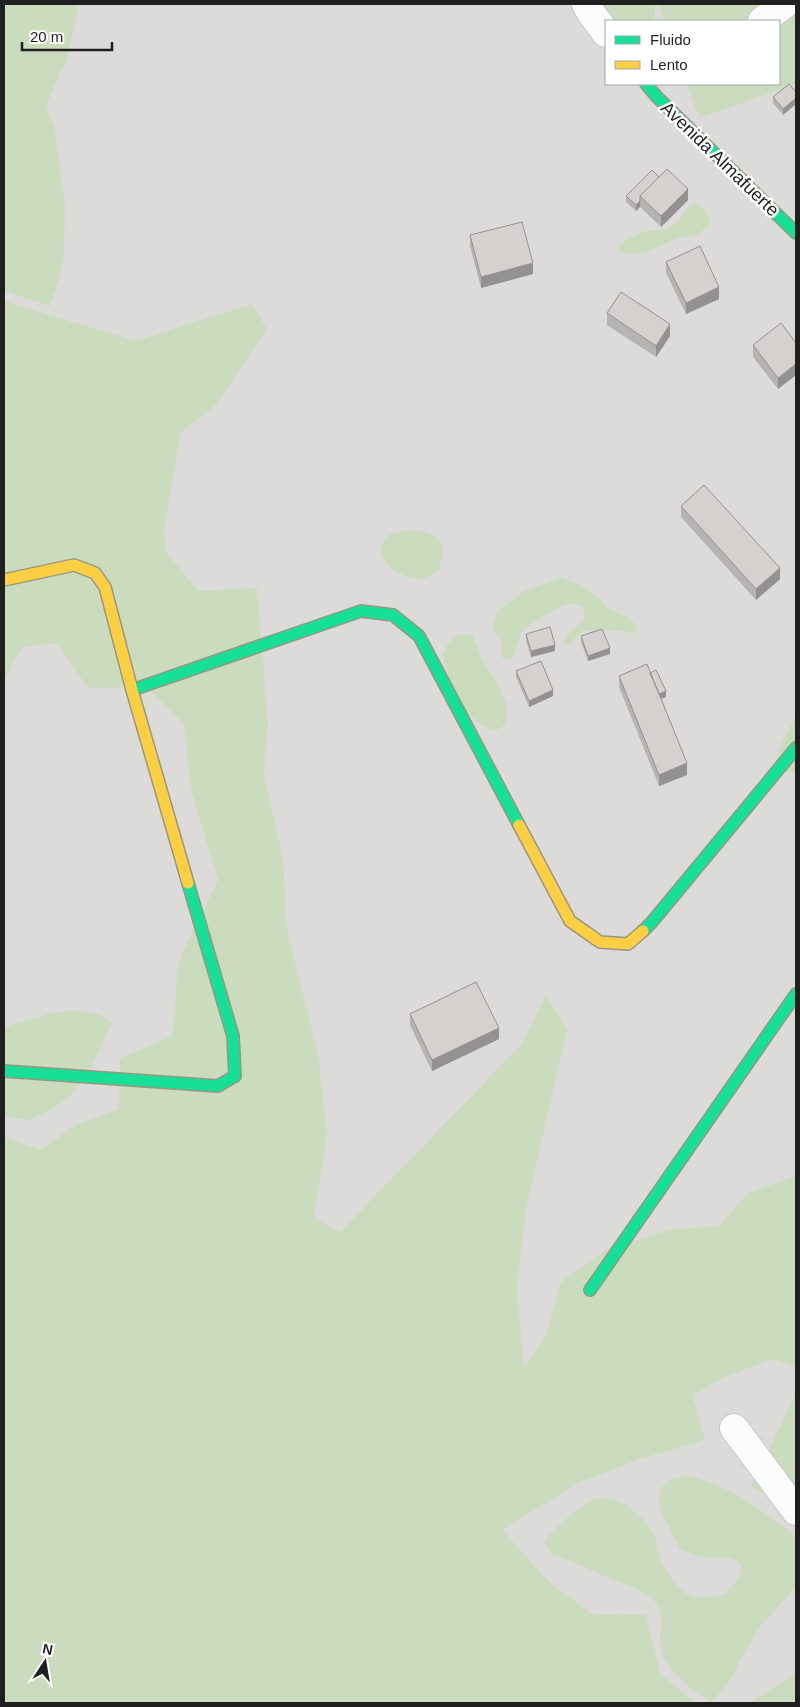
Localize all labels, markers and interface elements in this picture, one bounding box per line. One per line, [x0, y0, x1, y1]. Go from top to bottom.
scale bar [22, 20, 112, 52]
legend [605, 20, 780, 85]
text: 20 m [30, 28, 63, 45]
text: Fluido [650, 31, 691, 48]
text: Lento [650, 56, 688, 73]
street label: Avenida Almafuerte [657, 98, 783, 220]
north arrow [20, 1637, 70, 1687]
text: N [41, 1640, 54, 1658]

